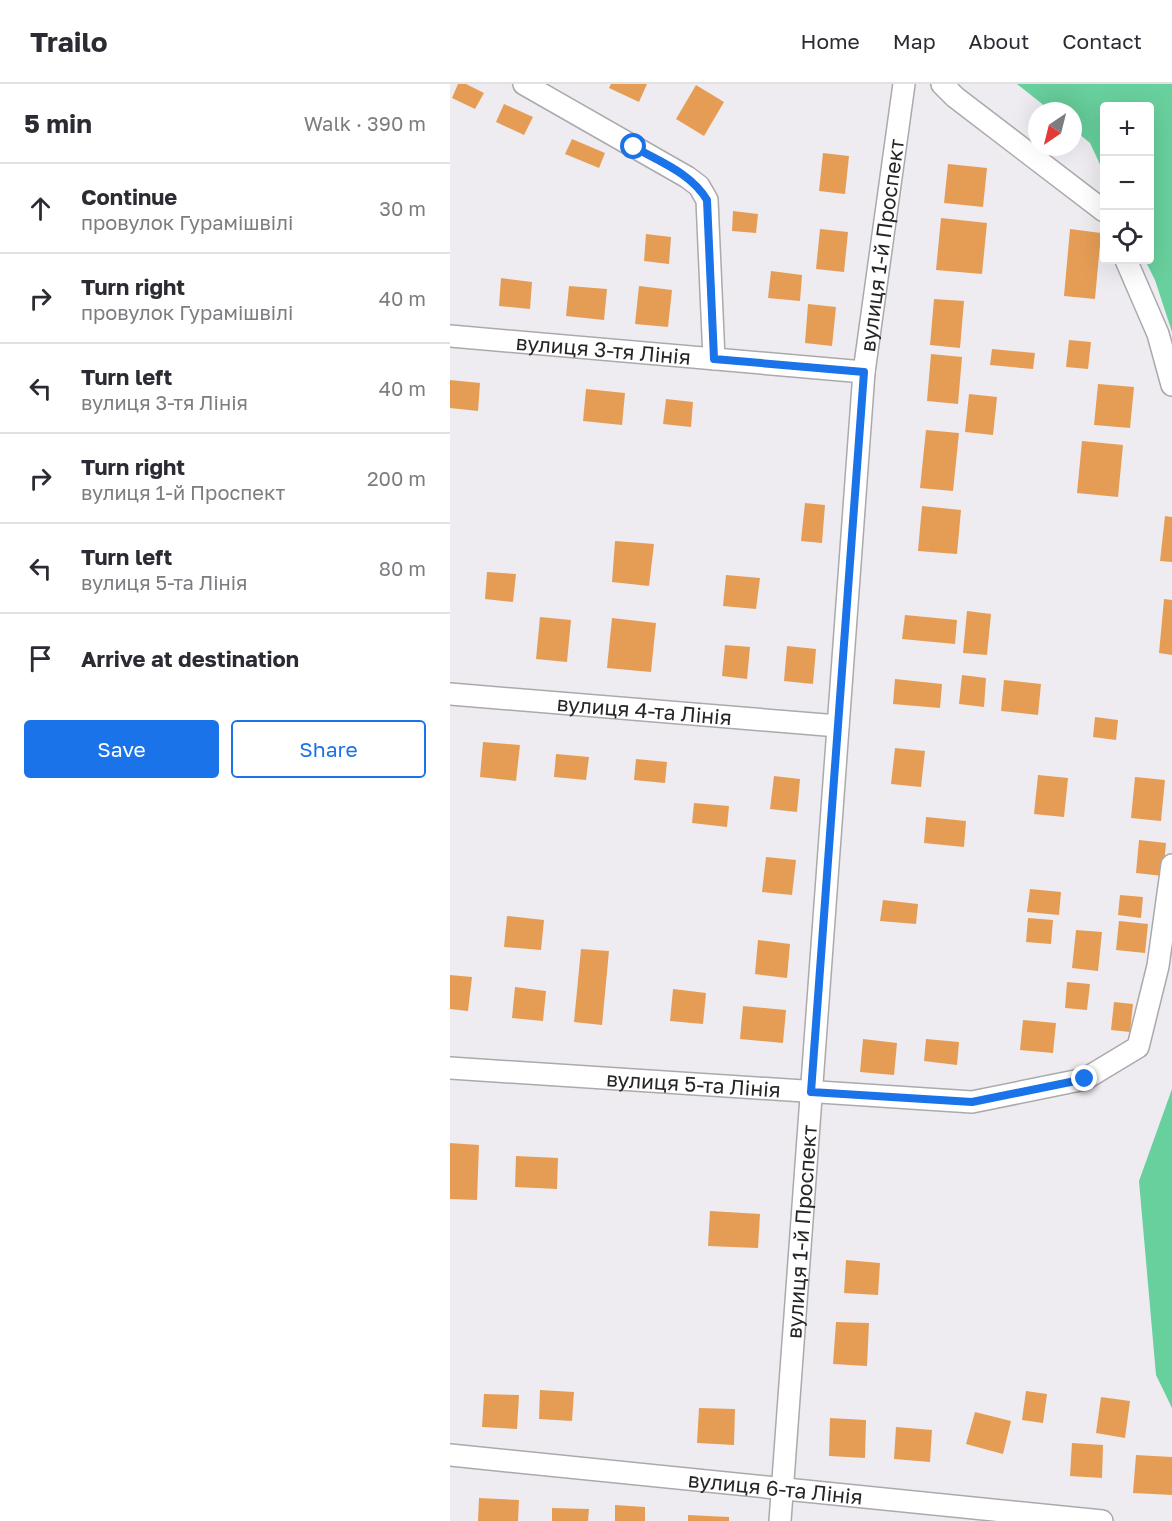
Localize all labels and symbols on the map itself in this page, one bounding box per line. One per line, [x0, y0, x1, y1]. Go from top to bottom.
north arrow [1028, 102, 1082, 156]
route start [620, 133, 646, 159]
street label: вулиця 1-й Проспект [854, 137, 909, 353]
street label: вулиця 3-тя Лінія [515, 329, 692, 370]
street label: вулиця 4-та Лінія [556, 690, 733, 730]
street label: вулиця 5-та Лінія [605, 1065, 782, 1103]
route end [1071, 1065, 1097, 1091]
street label: вулиця 1-й Проспект [780, 1124, 822, 1340]
street label: вулиця 6-та Лінія [687, 1466, 864, 1510]

